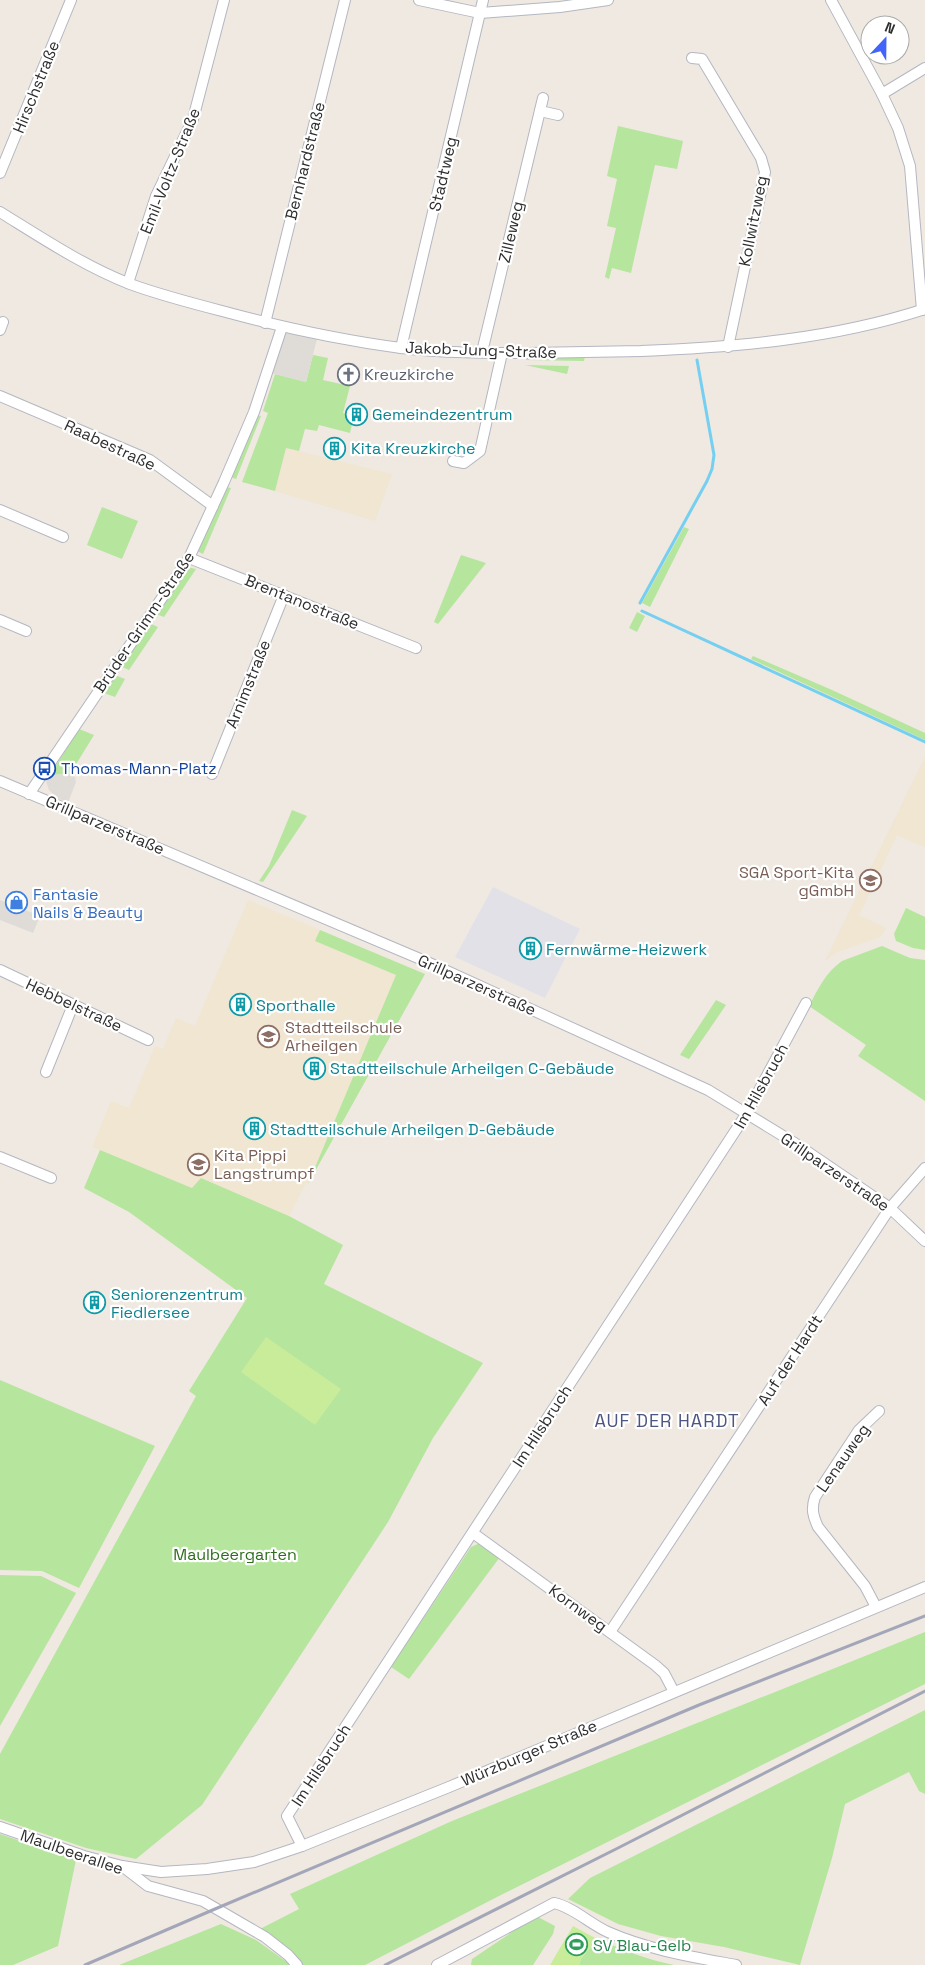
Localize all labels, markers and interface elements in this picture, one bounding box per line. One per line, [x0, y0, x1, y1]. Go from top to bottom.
north arrow [860, 15, 910, 65]
text: N [882, 18, 898, 38]
street label: Hirschstraße [8, 38, 64, 136]
street label: Bernhardstraße [280, 100, 330, 222]
street label: Emil-Voltz-Straße [135, 105, 205, 237]
street label: Stadtweg [424, 135, 462, 213]
street label: Kollwitzweg [734, 174, 772, 268]
street label: Zilleweg [494, 199, 528, 265]
street label: Jakob-Jung-Straße [405, 337, 557, 363]
church icon: Kreuzkirche [336, 362, 360, 386]
place label: Kreuzkirche [364, 364, 454, 385]
building icon: Gemeindezentrum [344, 402, 368, 426]
place label: Gemeindezentrum [372, 404, 513, 425]
street label: Raabestraße [61, 415, 159, 475]
building icon: Kita Kreuzkirche [323, 436, 347, 460]
place label: Kita Kreuzkirche [351, 438, 476, 459]
street label: Brüder-Grimm-Straße [89, 547, 199, 697]
street label: Brentanostraße [242, 569, 362, 635]
street label: Arnimstraße [221, 637, 275, 731]
bus stop icon: Thomas-Mann-Platz [33, 756, 57, 780]
place label: Thomas-Mann-Platz [61, 758, 217, 779]
street label: Grillparzerstraße [42, 790, 168, 860]
place label: SGA Sport-Kita gGmbH [739, 862, 854, 901]
school or university icon: SGA Sport-Kita gGmbH [858, 869, 882, 893]
place label: Fantasie Nails & Beauty [33, 884, 143, 923]
shop icon: Fantasie Nails & Beauty [5, 891, 29, 915]
building icon: Fernwärme-Heizwerk [518, 937, 542, 961]
place label: Fernwärme-Heizwerk [546, 939, 708, 960]
street label: Grillparzerstraße [415, 950, 539, 1020]
street label: Hebbelstraße [22, 973, 126, 1037]
building icon: Sporthalle [228, 993, 252, 1017]
place label: Sporthalle [256, 995, 336, 1016]
place label: Stadtteilschule Arheilgen [285, 1017, 402, 1056]
school or university icon: Stadtteilschule Arheilgen [257, 1024, 281, 1048]
street label: Im Hilsbruch [729, 1040, 793, 1132]
building icon: Stadtteilschule Arheilgen C-Gebäude [302, 1056, 326, 1080]
place label: Stadtteilschule Arheilgen C-Gebäude [330, 1058, 614, 1079]
building icon: Stadtteilschule Arheilgen D-Gebäude [242, 1117, 266, 1141]
place label: Stadtteilschule Arheilgen D-Gebäude [270, 1119, 555, 1140]
street label: Grillparzerstraße [776, 1128, 894, 1216]
place label: Kita Pippi Langstrumpf [214, 1145, 314, 1184]
school or university icon: Kita Pippi Langstrumpf [186, 1152, 210, 1176]
place label: Seniorenzentrum Fiedlersee [111, 1284, 243, 1323]
building icon: Seniorenzentrum Fiedlersee [83, 1291, 107, 1315]
street label: Auf der Hardt [753, 1311, 827, 1409]
street label: Im Hilsbruch [508, 1381, 576, 1471]
district label: AUF DER HARDT [595, 1409, 739, 1432]
street label: Lenauweg [812, 1420, 874, 1496]
park label: Maulbeergarten [173, 1544, 297, 1565]
street label: Kornweg [545, 1580, 611, 1636]
street label: Würzburger Straße [458, 1715, 600, 1791]
street label: Im Hilsbruch [287, 1720, 355, 1810]
street label: Maulbeerallee [18, 1825, 126, 1879]
sports icon: SV Blau-Gelb [565, 1933, 589, 1957]
place label: SV Blau-Gelb [593, 1935, 691, 1956]

